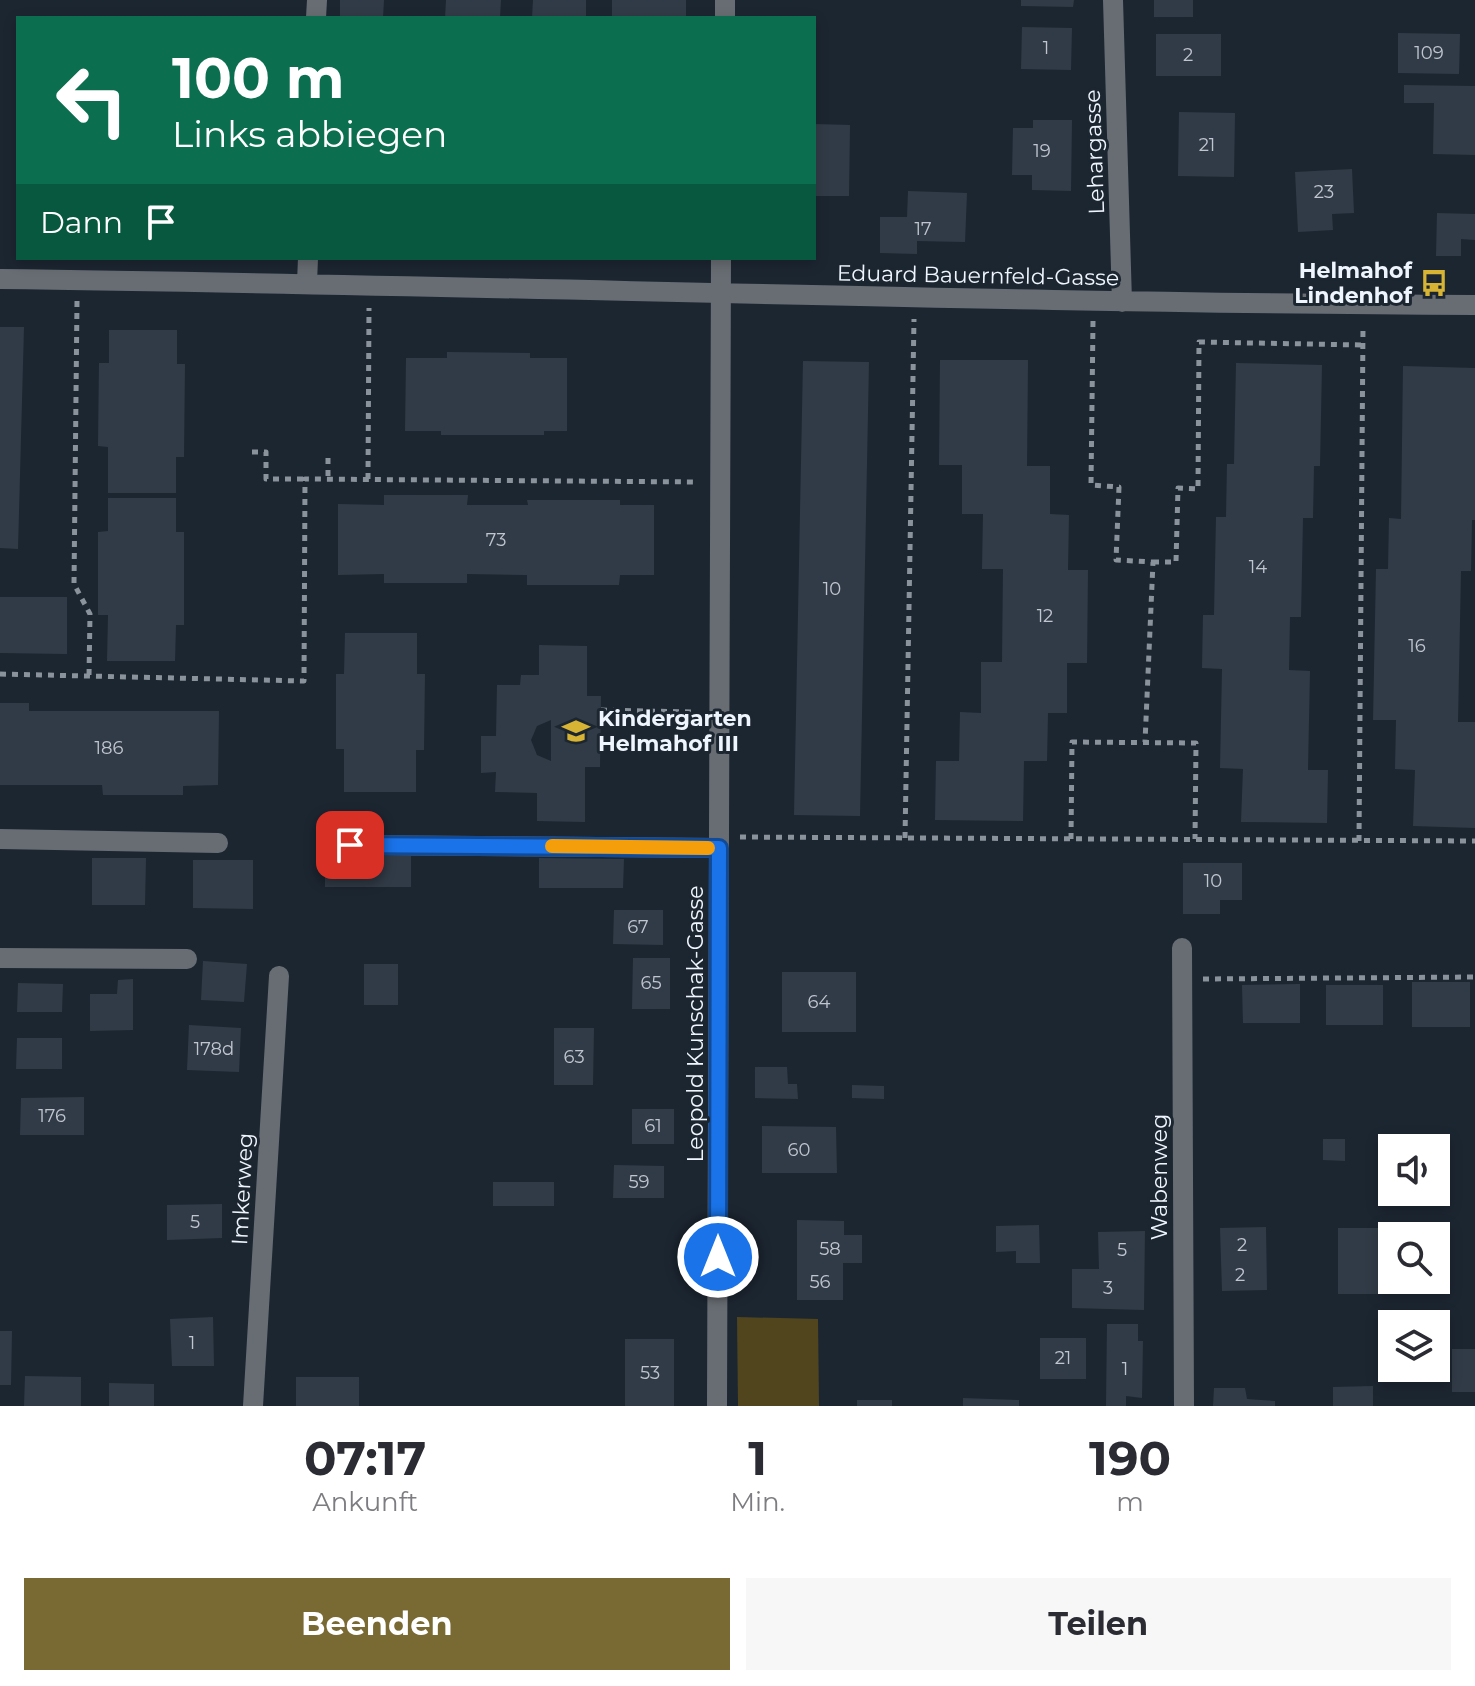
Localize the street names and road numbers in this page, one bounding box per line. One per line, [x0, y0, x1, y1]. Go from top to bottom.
street label: Lehargasse [1079, 89, 1110, 215]
street label: Eduard Bauernfeld-Gasse [837, 260, 1119, 291]
street label: Leopold Kunschak-Gasse [682, 886, 709, 1162]
street label: Wabenweg [1146, 1114, 1173, 1240]
street label: Imkerweg [226, 1132, 259, 1246]

